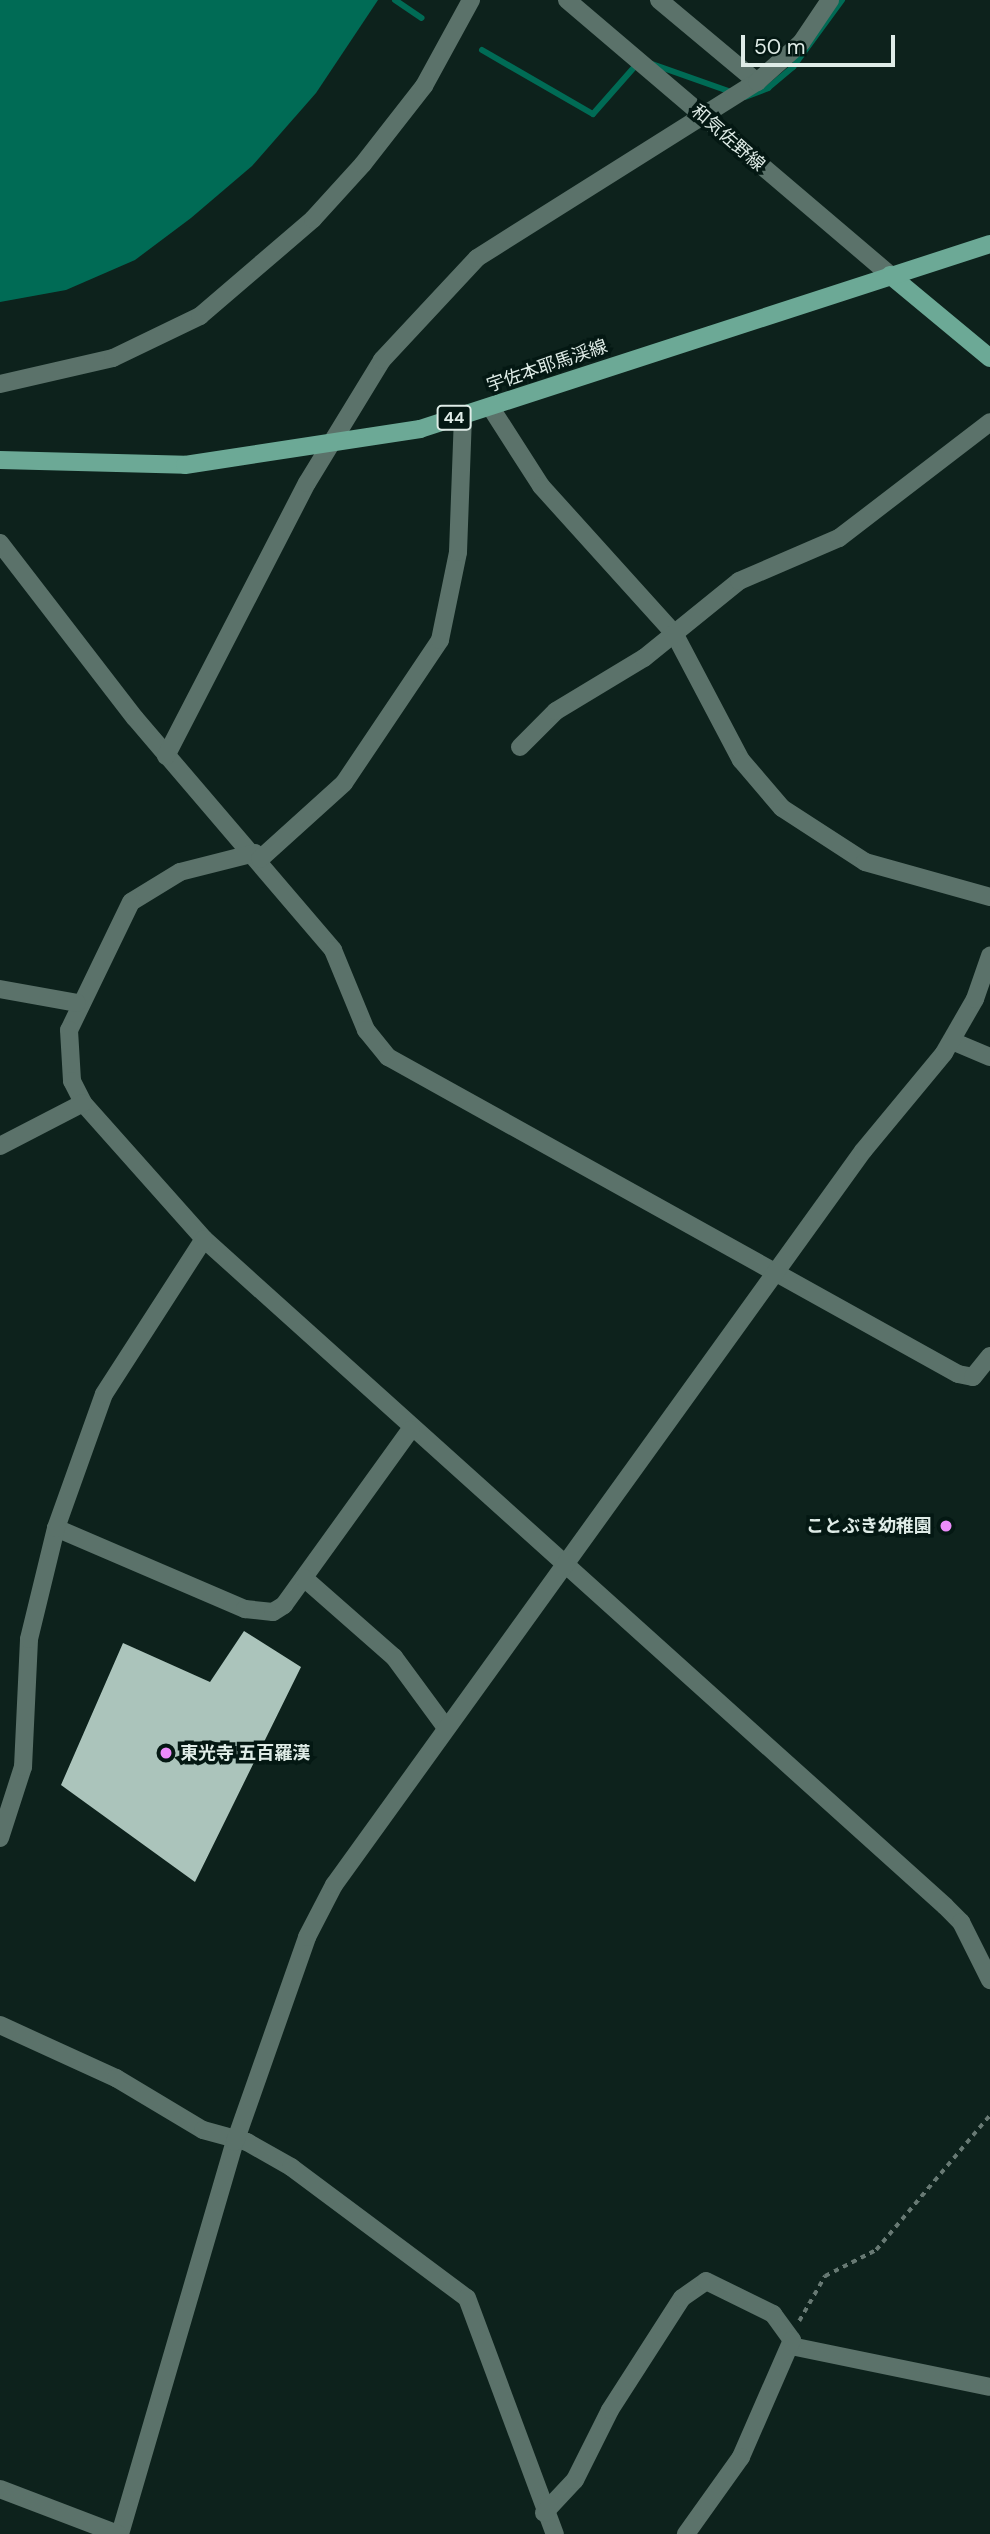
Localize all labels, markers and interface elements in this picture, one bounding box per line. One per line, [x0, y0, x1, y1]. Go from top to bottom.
scale bar [745, 21, 899, 65]
text: 50 m [754, 33, 805, 61]
street label: 和気佐野線 [687, 100, 769, 176]
street label: 宇佐本耶馬渓線 [484, 335, 610, 397]
road number: 44 [436, 406, 472, 430]
place label: ことぶき幼稚園 [806, 1515, 932, 1537]
marker: ことぶき幼稚園 [938, 1518, 954, 1534]
place label: 東光寺 五百羅漢 [180, 1742, 310, 1764]
marker: 東光寺 五百羅漢 [158, 1745, 174, 1761]

